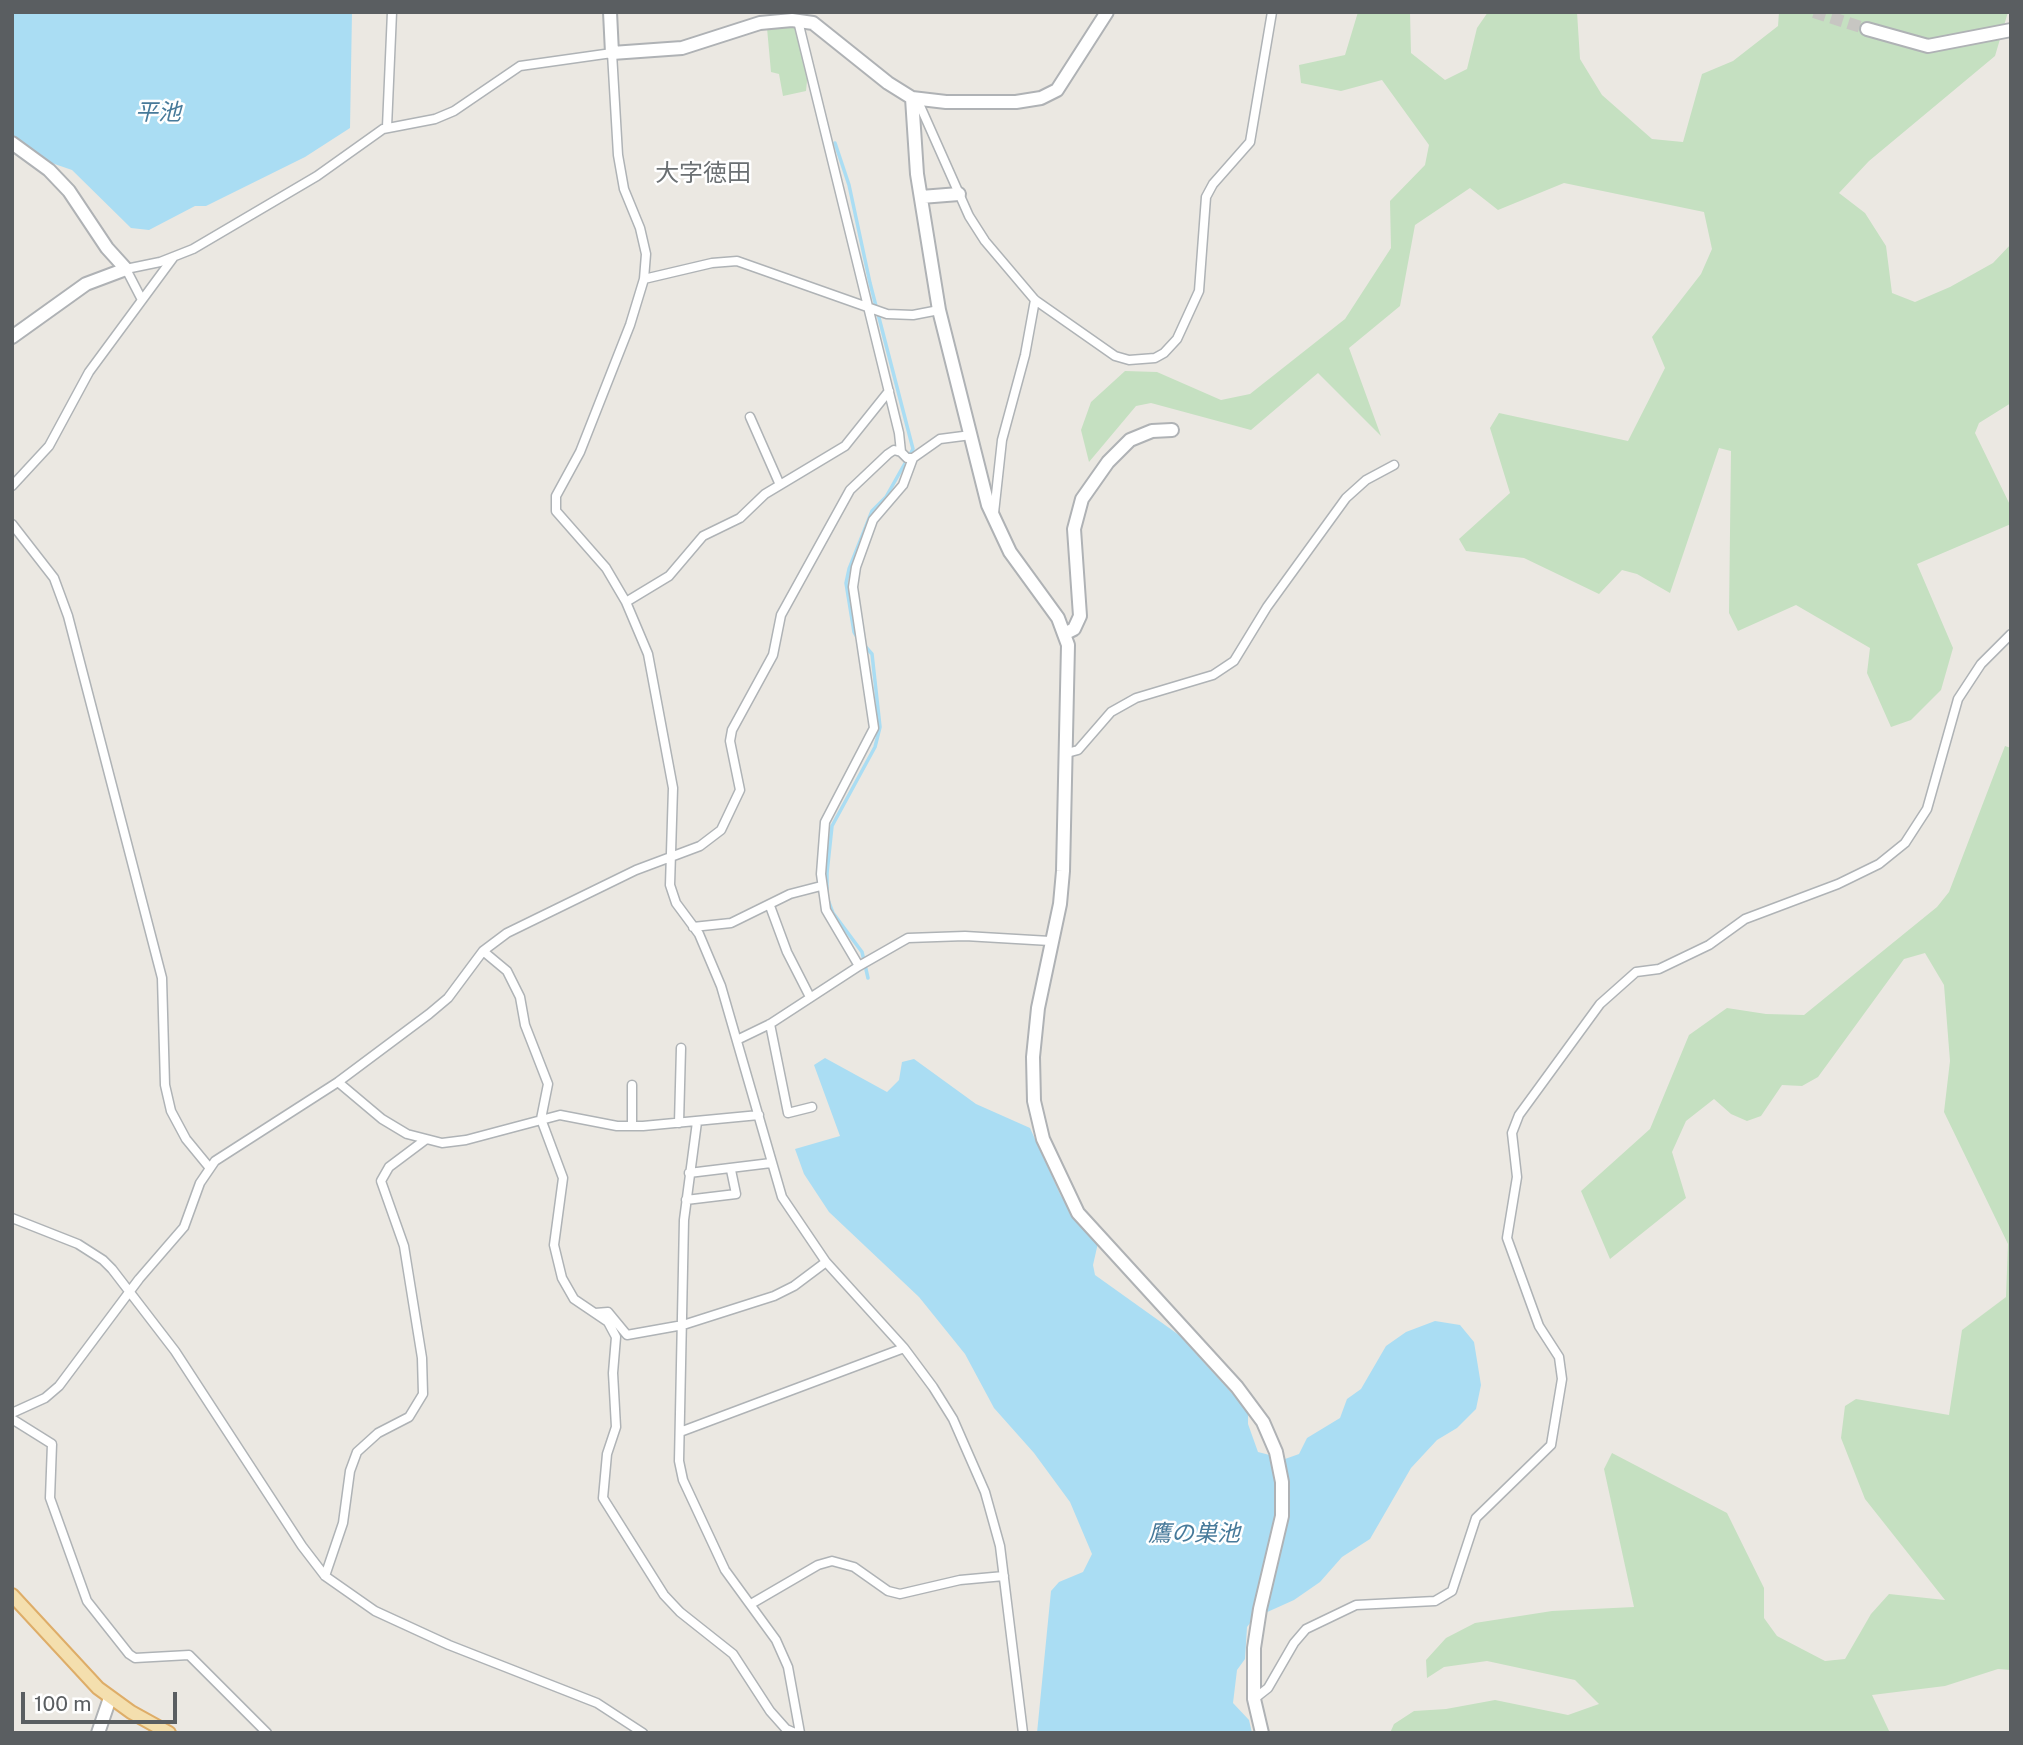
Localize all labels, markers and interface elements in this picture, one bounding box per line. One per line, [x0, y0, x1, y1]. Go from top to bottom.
water label: 平池 [135, 99, 181, 127]
district label: 大字徳田 [655, 160, 751, 188]
water label: 鷹の巣池 [1148, 1520, 1240, 1548]
scale bar [24, 1678, 180, 1722]
text: 100 m [34, 1691, 91, 1716]

